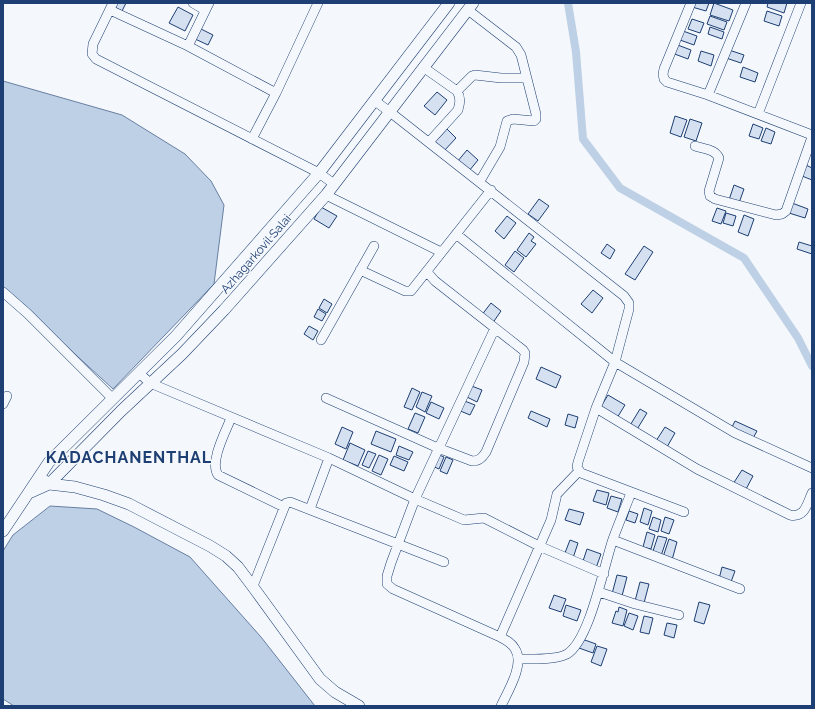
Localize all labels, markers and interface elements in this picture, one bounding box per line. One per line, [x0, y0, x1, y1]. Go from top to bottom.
street label: Azhagarkovil Salai [218, 212, 294, 296]
district label: KADACHANENTHAL [46, 448, 212, 467]

